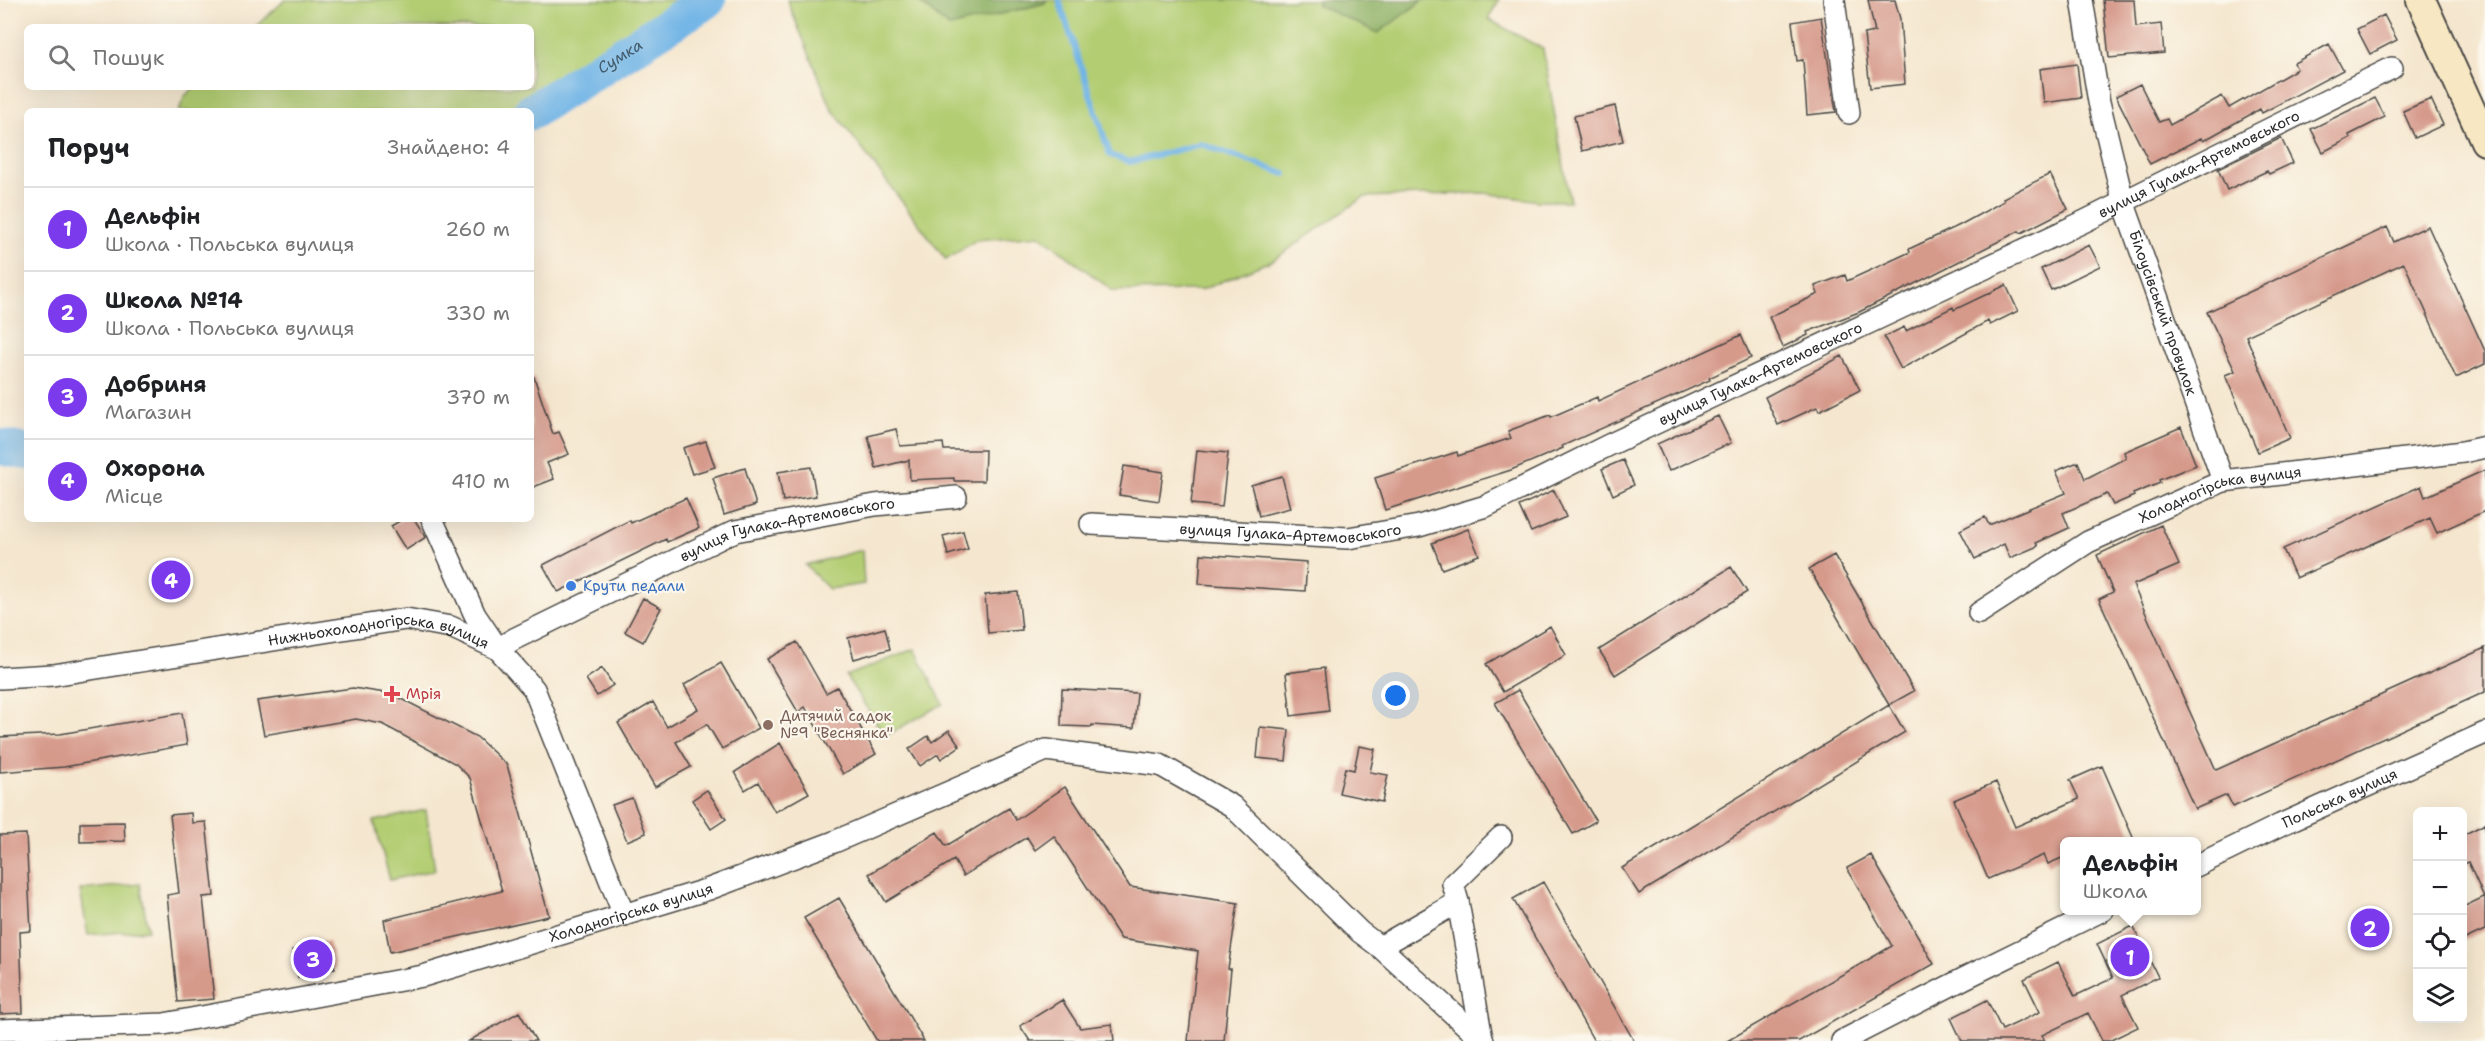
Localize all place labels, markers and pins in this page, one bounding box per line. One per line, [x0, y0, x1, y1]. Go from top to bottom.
pin: 4 [152, 558, 190, 602]
place label: Крути педали [583, 576, 685, 596]
marker: Крути педали [564, 579, 578, 593]
place label: Мрія [406, 684, 441, 704]
marker: Мрія [383, 685, 401, 703]
place label: Дитячий садок №9 "Веснянка" [780, 706, 893, 743]
marker: Дитячий садок №9 "Веснянка" [761, 718, 775, 732]
pin: 2 [2350, 906, 2390, 950]
pin: 1 [2110, 934, 2150, 980]
pin: 3 [294, 936, 332, 982]

